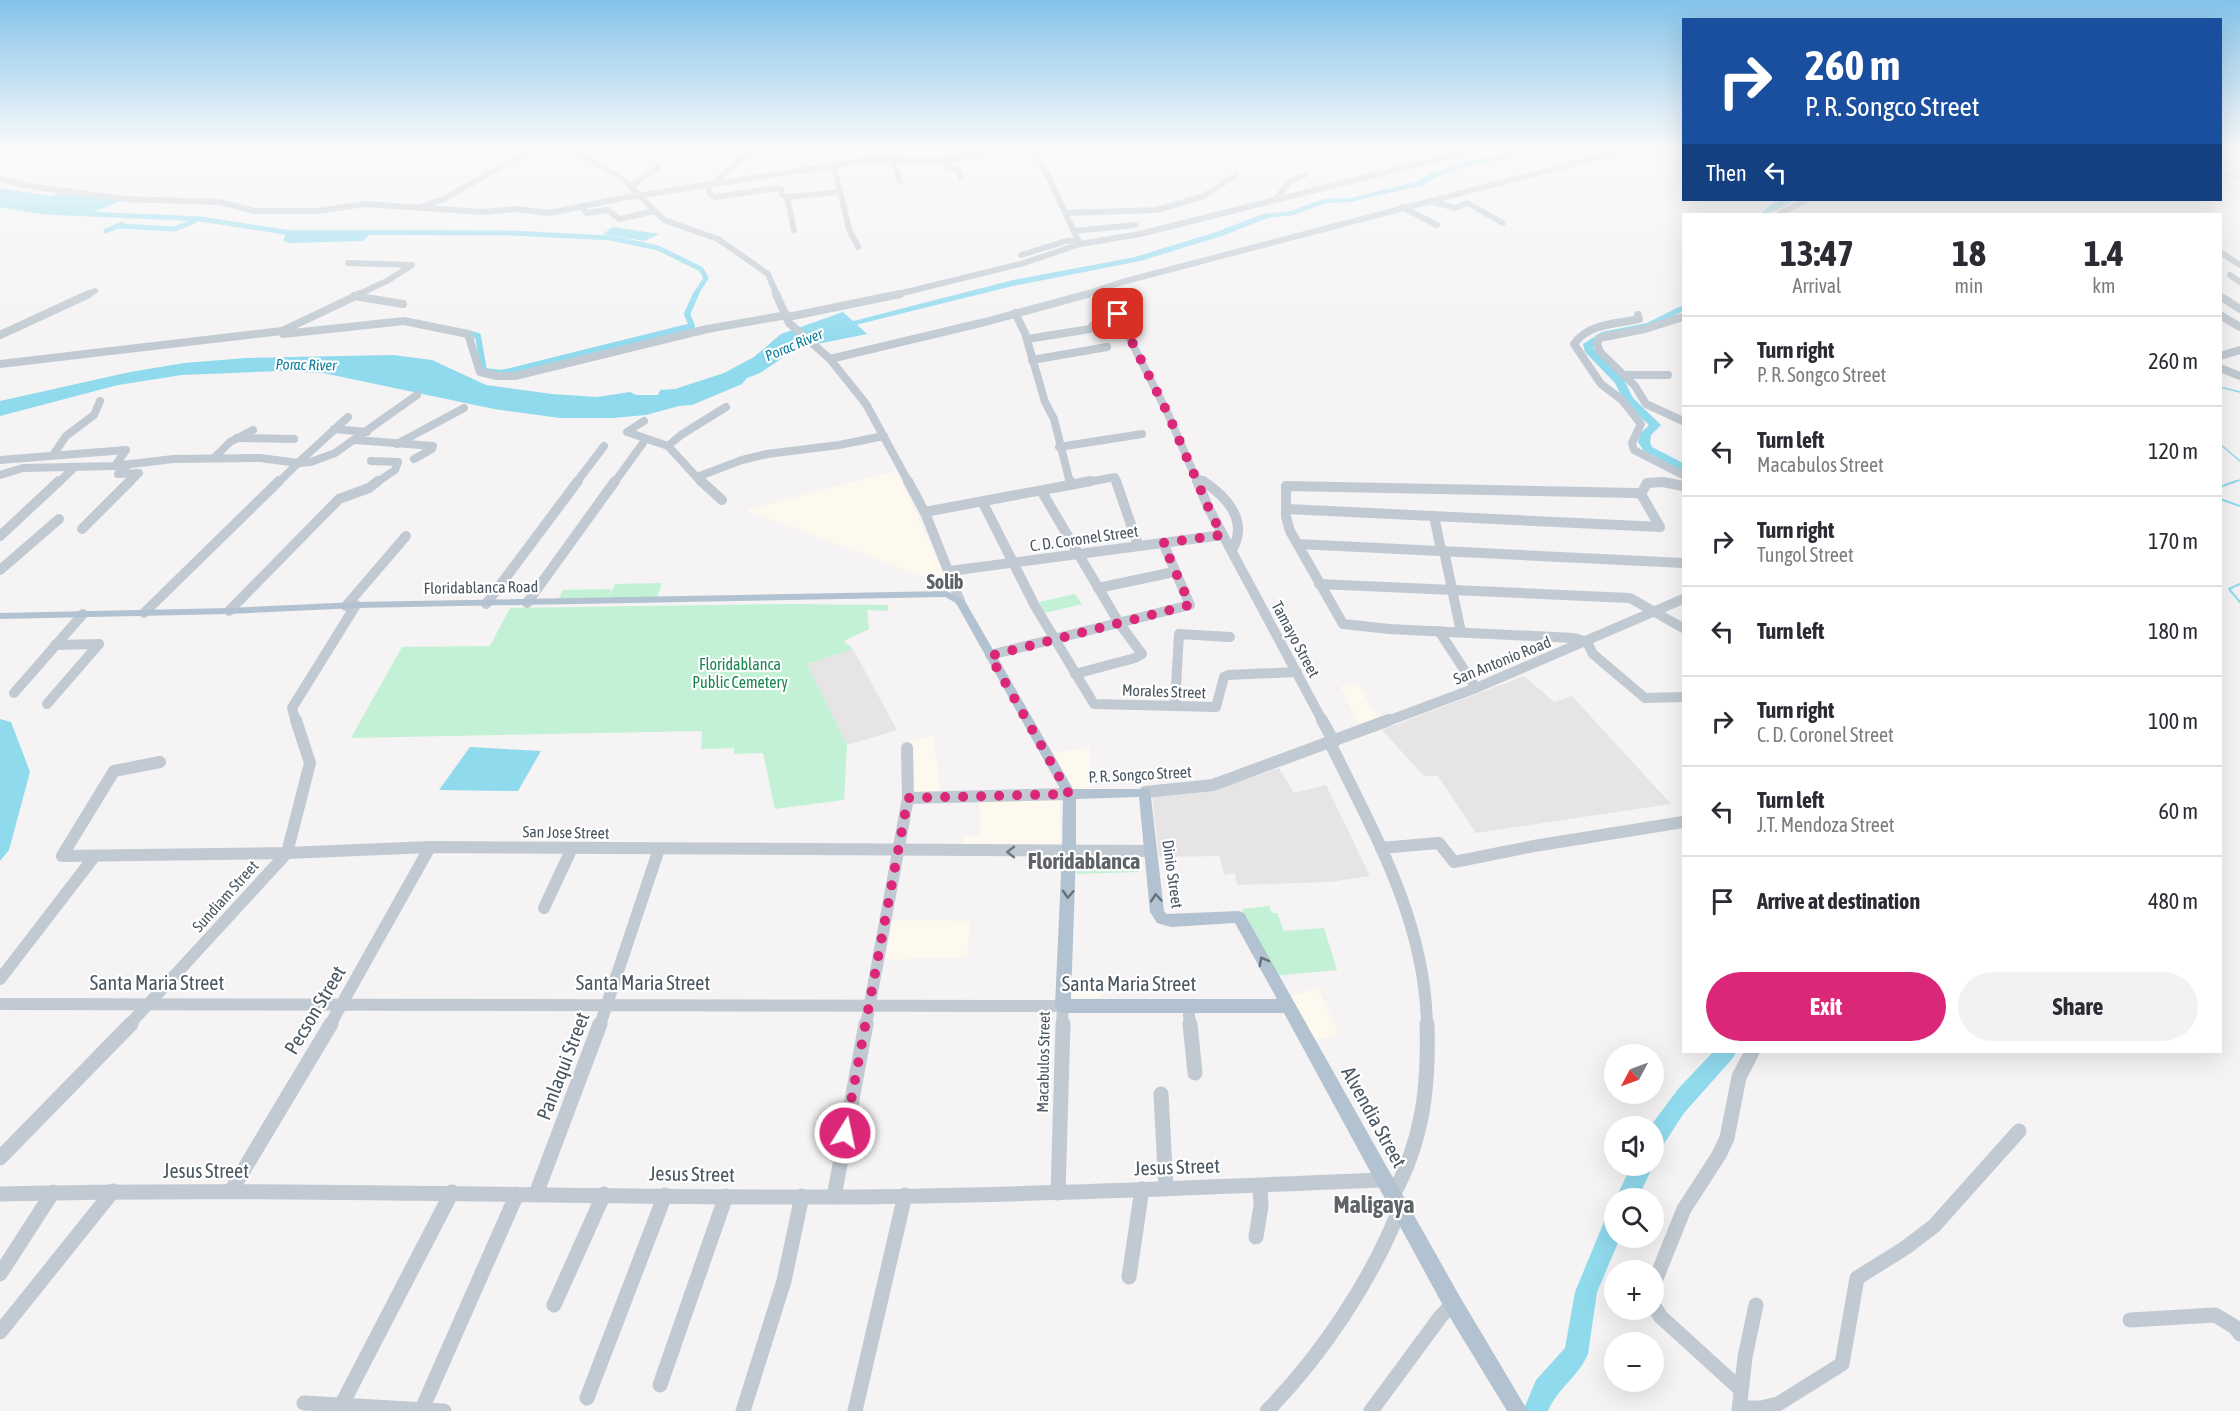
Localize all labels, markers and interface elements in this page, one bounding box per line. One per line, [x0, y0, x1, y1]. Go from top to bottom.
text: 260 m [1805, 41, 1900, 89]
icon: right [1706, 42, 1784, 120]
text: P. R. Songco Street [1805, 91, 1980, 122]
icon: left [1759, 156, 1792, 189]
text: Then [1706, 160, 1747, 186]
text: 13:47 [1780, 232, 1854, 274]
text: 18 [1952, 232, 1986, 274]
text: 1.4 [2084, 232, 2124, 274]
text: Arrival [1793, 274, 1841, 297]
text: min [1955, 274, 1983, 297]
text: km [2092, 274, 2116, 297]
pin [1092, 288, 1143, 339]
icon: arrive [1101, 297, 1134, 330]
water label: Porac River [762, 325, 826, 364]
text: Turn right [1757, 337, 1834, 363]
icon: right [1706, 345, 1739, 378]
text: 260 m [2148, 348, 2198, 374]
water label: Porac River [275, 355, 337, 374]
text: P. R. Songco Street [1757, 363, 1886, 386]
text: Turn left [1757, 427, 1824, 453]
icon: left [1706, 435, 1739, 468]
text: 120 m [2148, 438, 2198, 464]
text: Macabulos Street [1757, 453, 1884, 476]
text: Turn right [1757, 517, 1834, 543]
street label: C. D. Coronel Street [1029, 521, 1140, 555]
icon: right [1706, 525, 1739, 558]
text: 170 m [2148, 528, 2198, 554]
text: Tungol Street [1757, 543, 1854, 566]
district label: Solib [926, 570, 964, 593]
street label: Floridablanca Road [424, 577, 538, 597]
street label: Tamayo Street [1268, 598, 1324, 681]
icon: left [1706, 615, 1739, 648]
text: Turn left [1757, 618, 1824, 644]
text: 180 m [2148, 618, 2198, 644]
street label: San Antonio Road [1451, 632, 1553, 688]
park label: Floridablanca Public Cemetery [692, 655, 788, 692]
street label: Morales Street [1122, 681, 1207, 701]
text: Turn right [1757, 697, 1834, 723]
icon: right [1706, 705, 1739, 738]
text: 100 m [2148, 708, 2198, 734]
text: C. D. Coronel Street [1757, 723, 1894, 746]
street label: P. R. Songco Street [1088, 762, 1193, 787]
text: Turn left [1757, 787, 1824, 813]
icon: left [1706, 795, 1739, 828]
text: 60 m [2158, 798, 2198, 824]
text: J.T. Mendoza Street [1757, 813, 1895, 836]
street label: San Jose Street [522, 822, 610, 842]
street label: Dinio Street [1159, 839, 1187, 910]
one-way arrow [1006, 846, 1015, 858]
district label: Floridablanca [1028, 848, 1140, 874]
street label: Sundiam Street [188, 856, 262, 935]
icon: arrive [1706, 885, 1739, 918]
text: Arrive at destination [1757, 888, 1920, 914]
text: 480 m [2148, 888, 2198, 914]
one-way arrow [1061, 890, 1074, 899]
one-way arrow [1150, 893, 1163, 902]
one-way arrow [1259, 957, 1270, 968]
street label: Pecson Street [279, 961, 350, 1058]
street label: Santa Maria Street [90, 971, 224, 994]
street label: Santa Maria Street [576, 971, 710, 994]
street label: Santa Maria Street [1062, 972, 1196, 995]
button: Exit [1706, 972, 1946, 1041]
button: Share [1958, 972, 2198, 1041]
street label: Panlaqui Street [531, 1009, 594, 1123]
street label: Macabulos Street [1033, 1011, 1053, 1113]
north arrow [1604, 1044, 1664, 1104]
map controls [1604, 1044, 1664, 1392]
street label: Alvendia Street [1337, 1062, 1412, 1171]
position arrow [813, 1101, 877, 1165]
button: sound [1604, 1116, 1664, 1176]
street label: Jesus Street [1134, 1154, 1221, 1179]
street label: Jesus Street [163, 1159, 249, 1182]
street label: Jesus Street [649, 1161, 735, 1186]
button: search [1604, 1188, 1664, 1248]
district label: Maligaya [1334, 1191, 1414, 1218]
button: + [1604, 1260, 1664, 1320]
button: − [1604, 1332, 1664, 1392]

